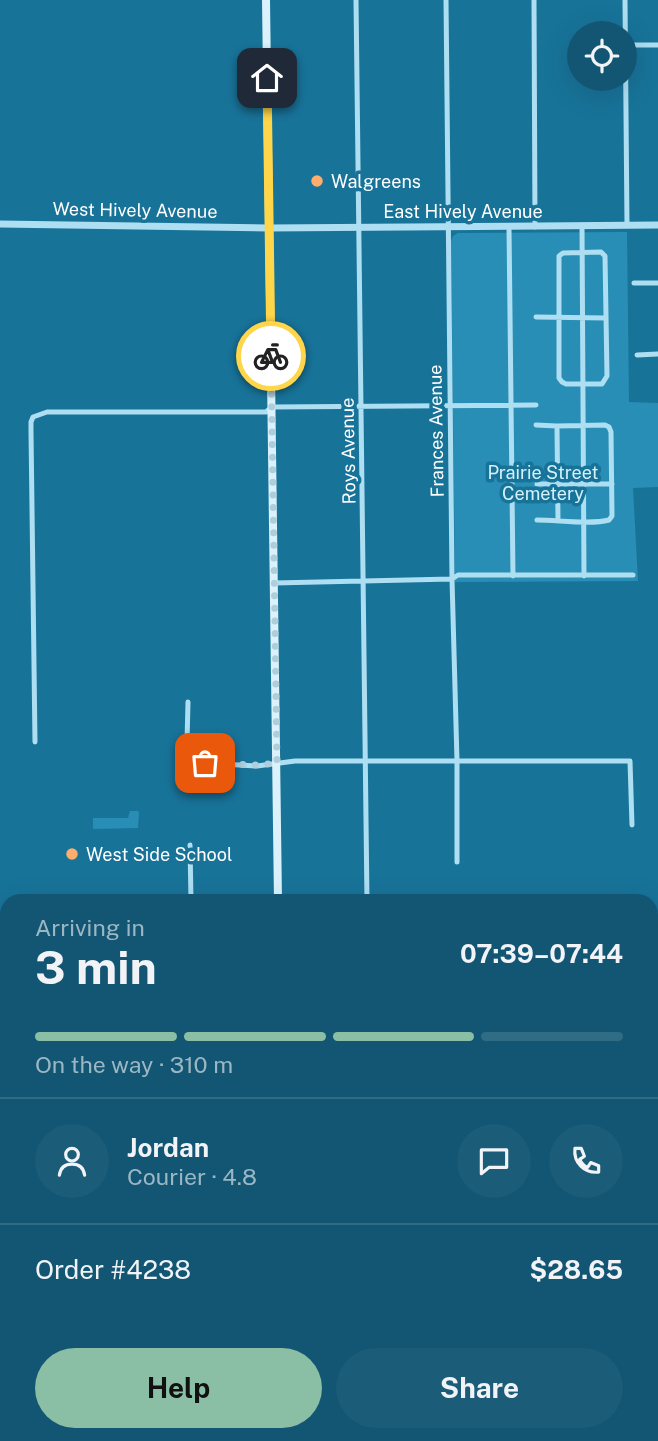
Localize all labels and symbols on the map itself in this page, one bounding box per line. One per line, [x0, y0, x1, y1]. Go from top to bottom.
pin [237, 48, 297, 108]
place label: Walgreens [331, 171, 421, 192]
marker: Walgreens [309, 173, 325, 189]
street label: West Hively Avenue [52, 198, 218, 222]
street label: East Hively Avenue [383, 201, 543, 222]
courier [236, 321, 306, 391]
street label: Frances Avenue [424, 364, 448, 498]
street label: Roys Avenue [337, 398, 359, 504]
park label: Prairie Street Cemetery [487, 462, 599, 504]
pin [175, 733, 235, 793]
place label: West Side School [86, 844, 232, 865]
marker: West Side School [64, 846, 80, 862]

